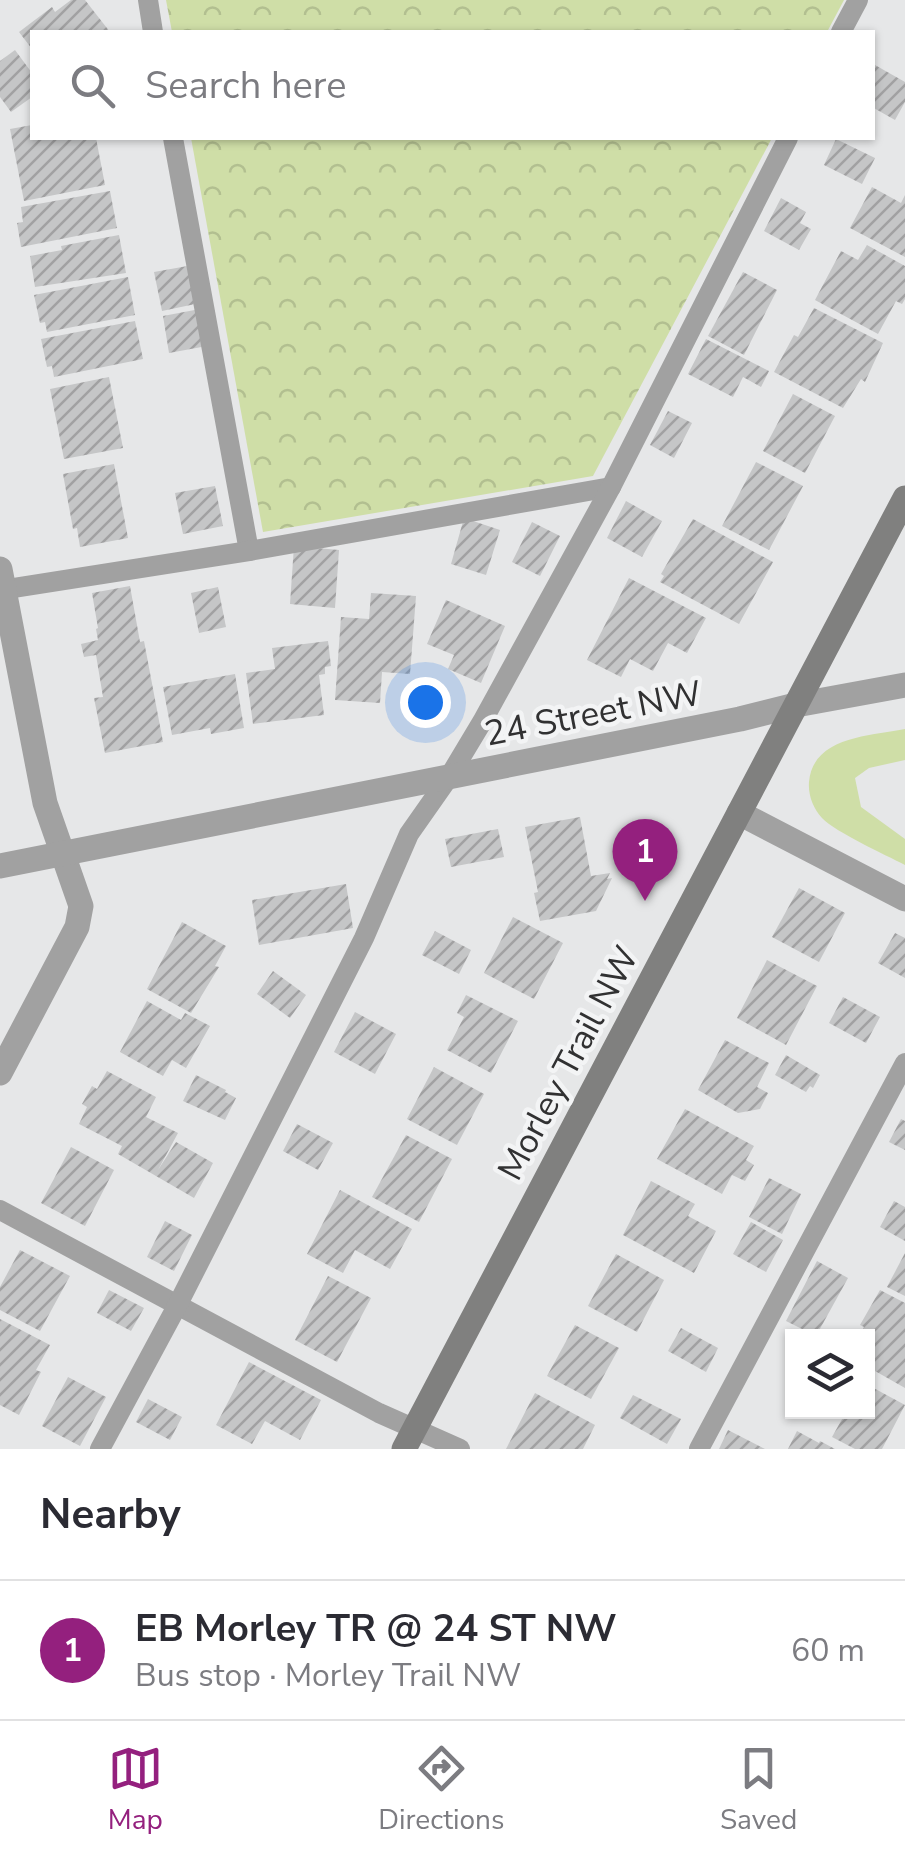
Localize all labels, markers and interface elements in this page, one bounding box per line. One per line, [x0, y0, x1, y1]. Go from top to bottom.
search box [30, 30, 875, 140]
icon: search [65, 58, 120, 113]
text: Search here [145, 60, 346, 111]
street label: 24 Street NW [481, 669, 706, 758]
your location [400, 677, 451, 728]
pin: 1 [612, 818, 678, 901]
street label: Morley Trail NW [487, 938, 650, 1188]
map controls [785, 1329, 875, 1419]
button: layers [785, 1329, 875, 1419]
text: Nearby [40, 1486, 181, 1543]
text: EB Morley TR @ 24 ST NW [135, 1603, 616, 1654]
text: 1 [63, 1629, 82, 1672]
text: 60 m [791, 1629, 865, 1672]
text: Bus stop · Morley Trail NW [135, 1654, 521, 1697]
tab: Map [108, 1741, 163, 1839]
tab: Directions [378, 1741, 504, 1839]
tab: Saved [720, 1741, 797, 1839]

